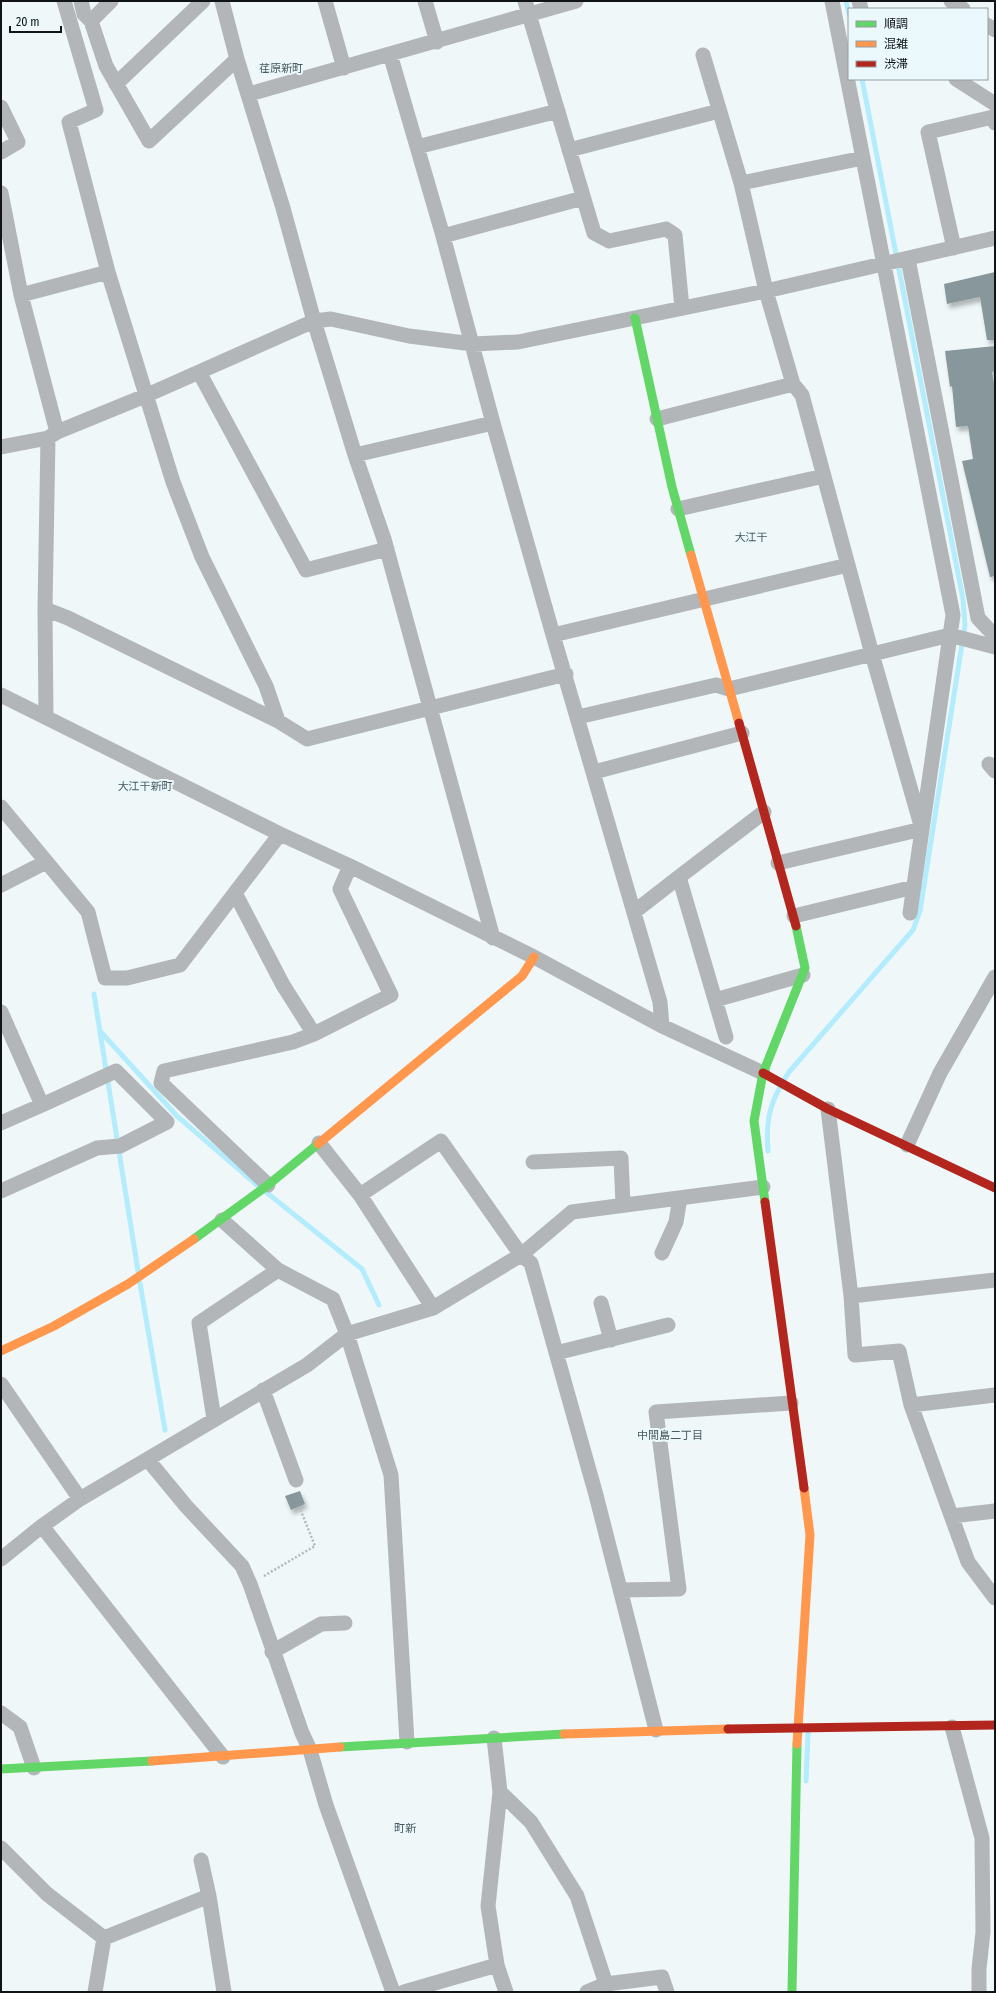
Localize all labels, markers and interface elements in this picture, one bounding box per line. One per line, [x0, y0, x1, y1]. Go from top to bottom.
scale bar [10, 8, 61, 34]
legend [848, 8, 988, 80]
text: 20 m [16, 15, 40, 29]
text: 順調 [884, 17, 908, 31]
text: 混雑 [884, 37, 908, 51]
text: 渋滞 [884, 57, 908, 71]
district label: 荏原新町 [259, 62, 303, 75]
district label: 大江干 [735, 531, 768, 544]
district label: 大江干新町 [118, 780, 173, 793]
district label: 中間島二丁目 [637, 1429, 703, 1442]
district label: 町新 [394, 1822, 416, 1835]

